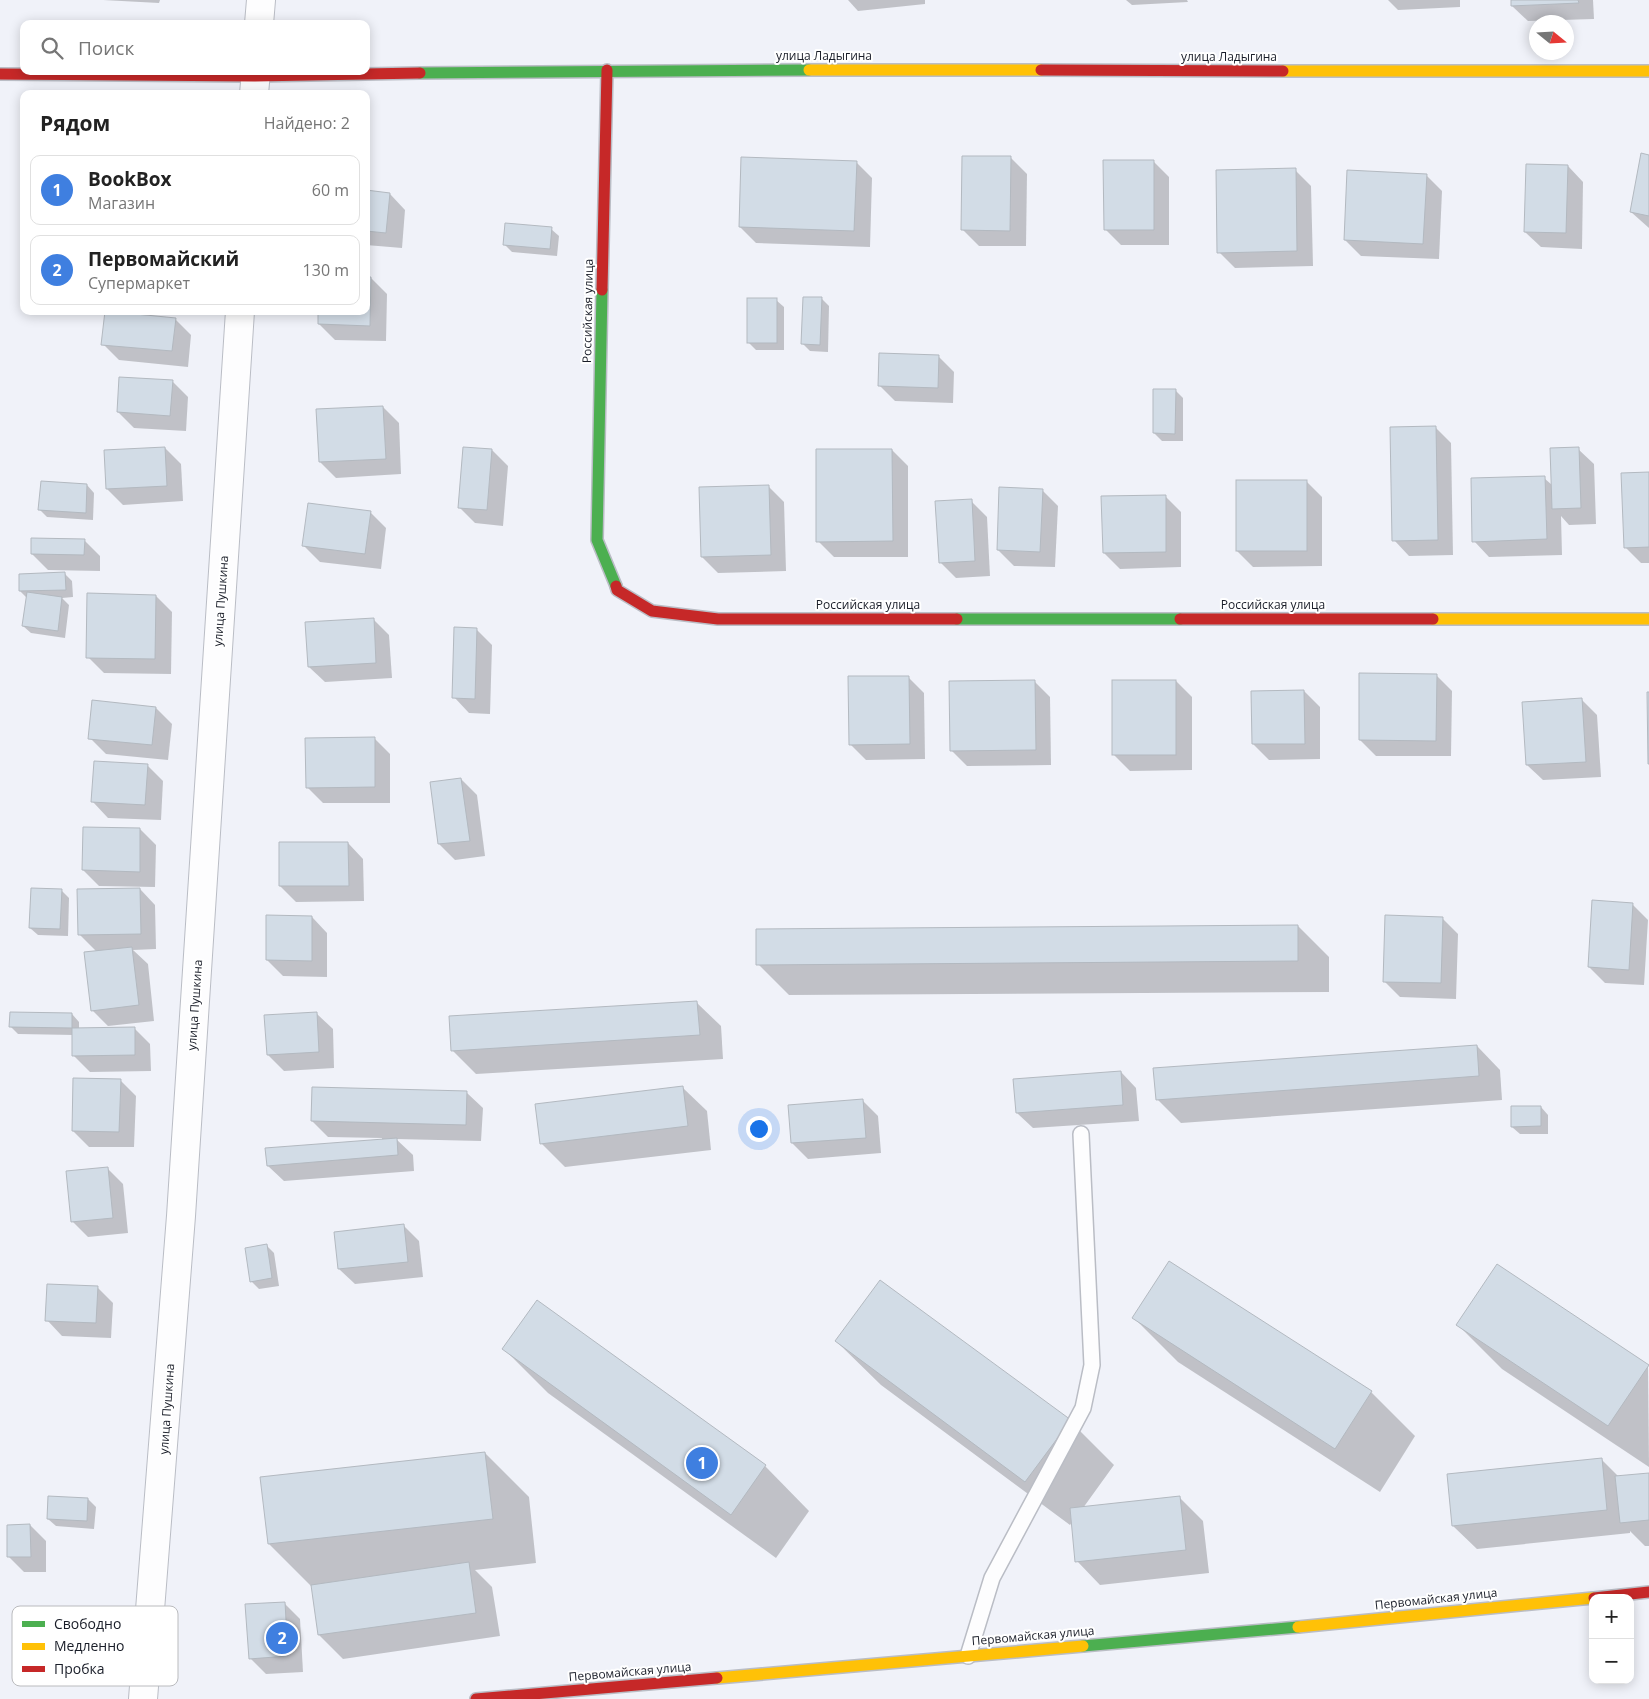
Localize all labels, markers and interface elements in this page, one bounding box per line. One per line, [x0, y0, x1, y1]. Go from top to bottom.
north arrow [1529, 15, 1574, 60]
search box [20, 20, 370, 75]
icon: search [38, 34, 66, 62]
text: Поиск [78, 35, 134, 61]
street label: улица Ладыгина [776, 47, 872, 64]
street label: улица Ладыгина [1181, 48, 1277, 65]
text: Рядом [40, 109, 110, 137]
text: Найдено: 2 [264, 112, 350, 134]
text: BookBox [88, 166, 172, 192]
text: 1 [52, 179, 62, 201]
text: 60 m [312, 179, 349, 201]
text: Магазин [88, 192, 155, 214]
text: Первомайский [88, 246, 239, 272]
text: 2 [52, 259, 62, 281]
text: 130 m [303, 259, 349, 281]
street label: Российская улица [578, 259, 597, 363]
text: Супермаркет [88, 272, 190, 294]
street label: улица Пушкина [209, 555, 232, 647]
street label: Российская улица [816, 596, 920, 613]
street label: Российская улица [1221, 596, 1325, 613]
street label: улица Пушкина [183, 959, 206, 1051]
your location [746, 1116, 772, 1142]
street label: улица Пушкина [155, 1363, 178, 1455]
pin: 1 [686, 1444, 718, 1482]
street label: Первомайская улица [1374, 1584, 1498, 1613]
map controls [1589, 1594, 1634, 1684]
button: + [1589, 1594, 1634, 1639]
legend [12, 1606, 178, 1686]
text: Свободно [54, 1614, 121, 1633]
pin: 2 [266, 1619, 298, 1657]
street label: Первомайская улица [971, 1622, 1095, 1649]
text: Медленно [54, 1636, 125, 1655]
button: − [1589, 1639, 1634, 1684]
street label: Первомайская улица [568, 1658, 692, 1685]
text: Пробка [54, 1659, 105, 1678]

